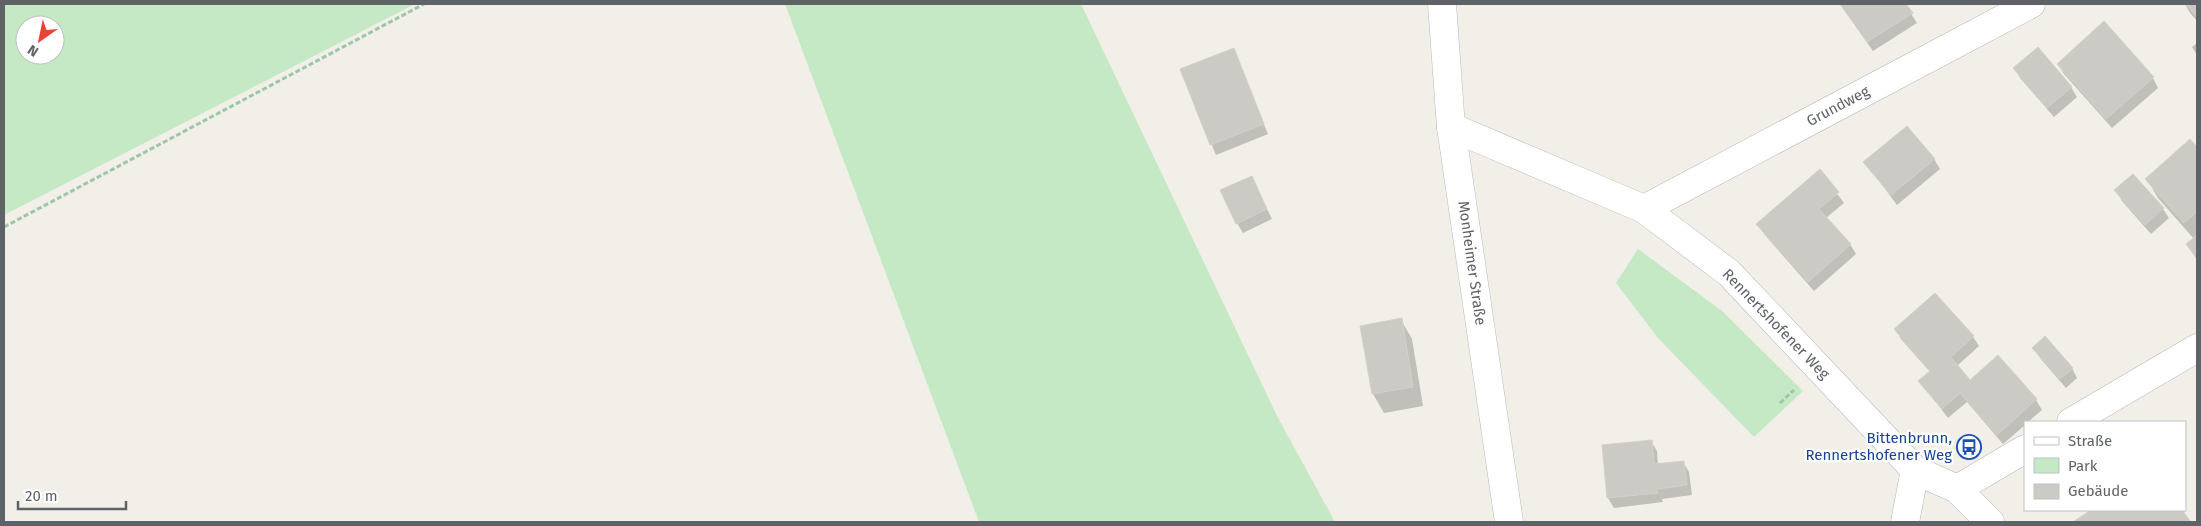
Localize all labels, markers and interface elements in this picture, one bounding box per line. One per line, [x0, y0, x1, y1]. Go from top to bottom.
north arrow [15, 15, 65, 65]
text: N [25, 41, 42, 60]
street label: Grundweg [1804, 82, 1873, 130]
street label: Monheimer Straße [1454, 200, 1490, 326]
street label: Rennertshofener Weg [1719, 265, 1834, 383]
legend [2024, 421, 2186, 511]
place label: Bittenbrunn, Rennertshofener Weg [1805, 429, 1952, 464]
text: Straße [2068, 432, 2112, 450]
bus stop icon: Bittenbrunn, Rennertshofener Weg [1956, 434, 1982, 460]
text: Park [2068, 457, 2098, 475]
scale bar [18, 478, 125, 510]
text: Gebäude [2068, 482, 2128, 500]
text: 20 m [25, 487, 58, 505]

